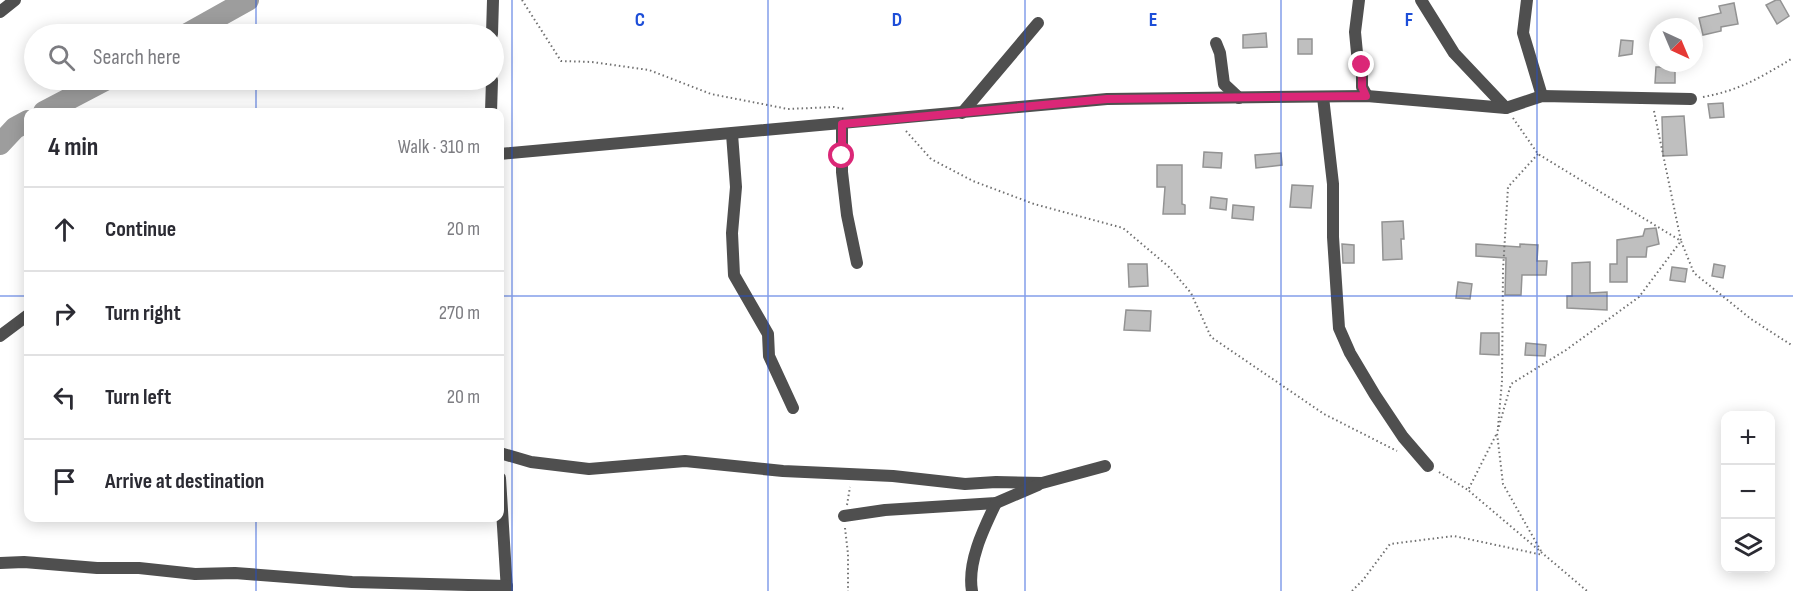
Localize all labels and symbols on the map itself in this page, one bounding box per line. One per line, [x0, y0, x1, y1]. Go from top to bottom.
text: C [635, 8, 645, 32]
text: D [892, 8, 902, 32]
text: E [1149, 8, 1157, 32]
text: F [1405, 8, 1413, 32]
north arrow [1649, 18, 1703, 72]
route end [1348, 51, 1374, 77]
route start [828, 142, 854, 168]

